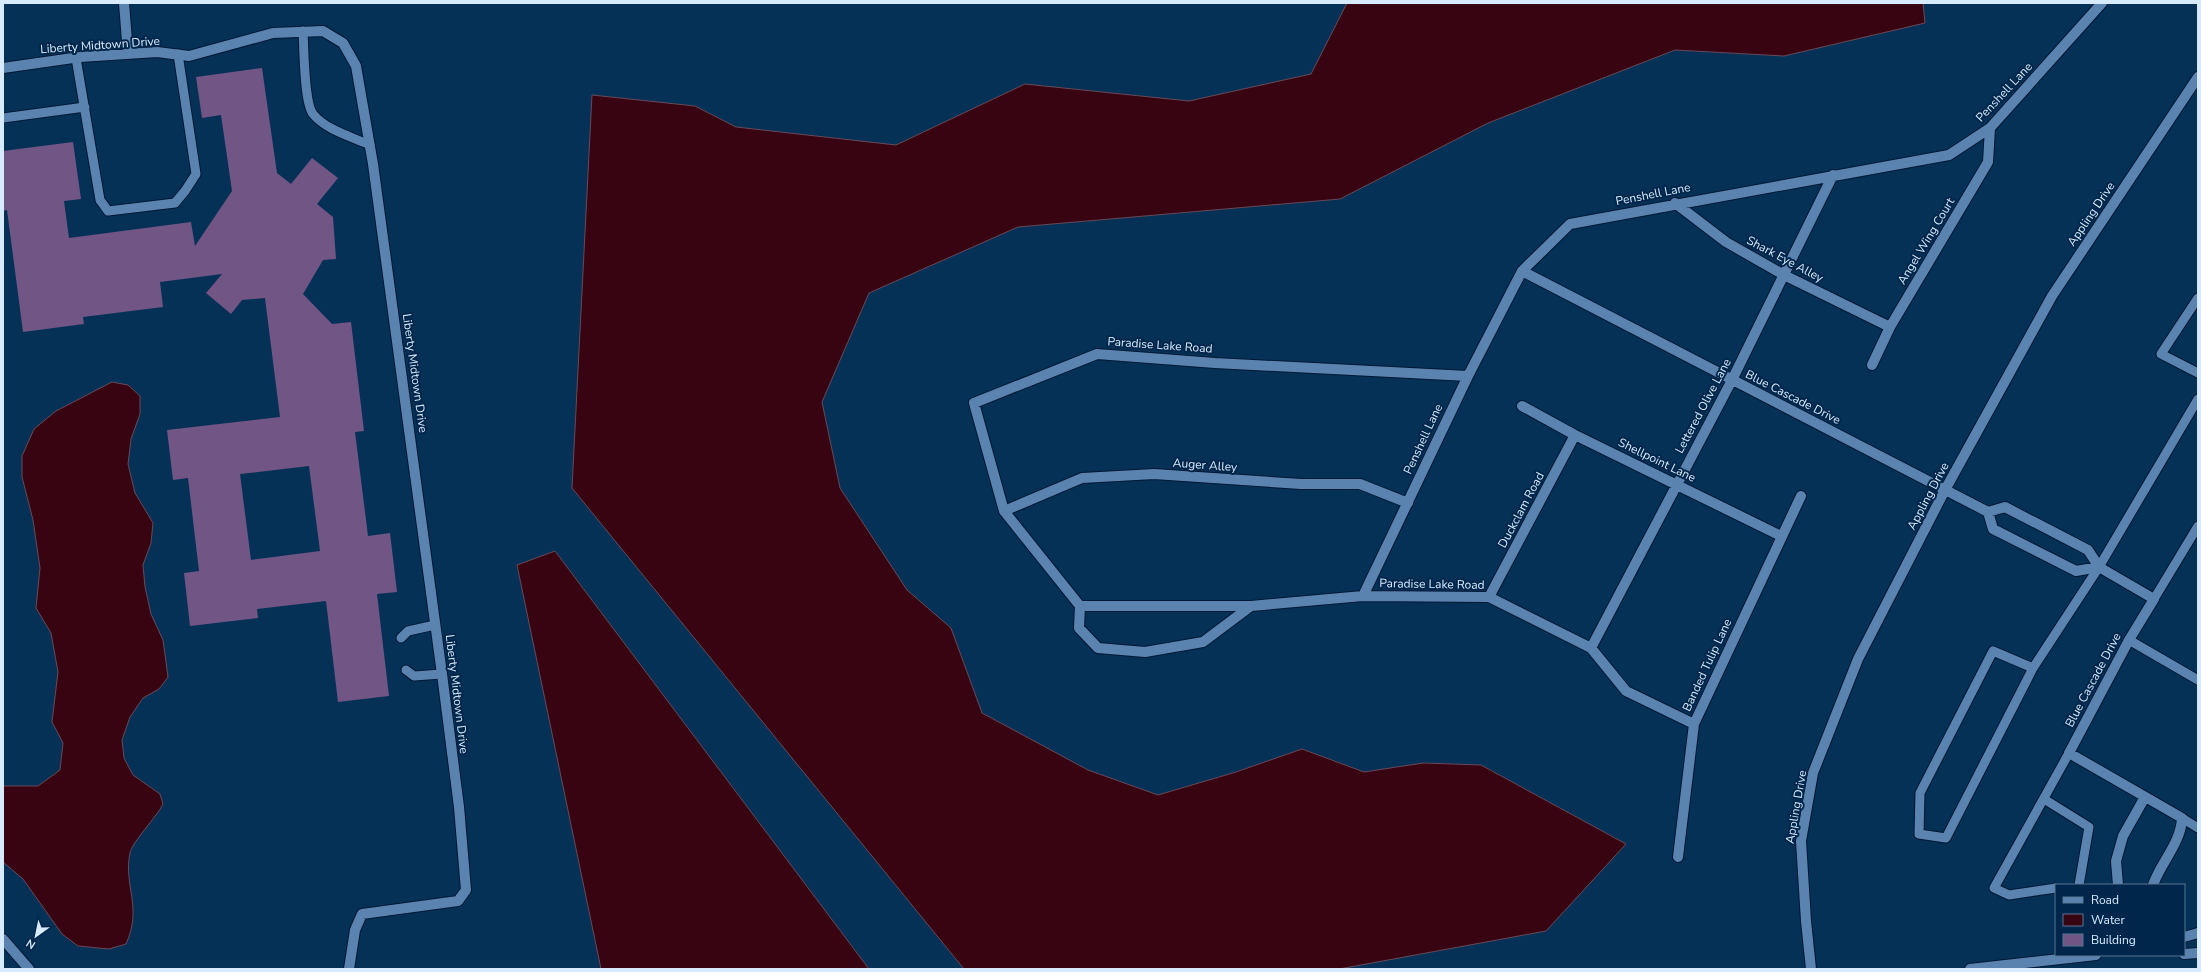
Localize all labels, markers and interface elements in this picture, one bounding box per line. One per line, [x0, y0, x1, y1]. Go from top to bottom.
street label: Liberty Midtown Drive [40, 33, 160, 57]
street label: Penshell Lane [1972, 59, 2036, 125]
street label: Penshell Lane [1614, 179, 1692, 209]
street label: Appling Drive [2064, 179, 2118, 249]
street label: Angel Wing Court [1894, 194, 1959, 287]
street label: Shark Eye Alley [1744, 232, 1827, 286]
street label: Liberty Midtown Drive [399, 312, 431, 434]
street label: Paradise Lake Road [1107, 333, 1213, 357]
street label: Lettered Olive Lane [1671, 356, 1735, 456]
street label: Blue Cascade Drive [1743, 366, 1843, 428]
street label: Penshell Lane [1400, 401, 1446, 477]
street label: Shellpoint Lane [1616, 434, 1698, 486]
street label: Auger Alley [1172, 455, 1239, 475]
street label: Appling Drive [1903, 459, 1953, 533]
street label: Duckclam Road [1494, 469, 1548, 551]
street label: Paradise Lake Road [1379, 575, 1485, 593]
street label: Banded Tulip Lane [1679, 616, 1735, 714]
street label: Blue Cascade Drive [2061, 630, 2125, 730]
street label: Liberty Midtown Drive [442, 633, 472, 755]
street label: Appling Drive [1782, 769, 1810, 845]
legend [2055, 884, 2185, 956]
text: Road [2091, 892, 2119, 908]
text: Water [2091, 912, 2125, 928]
north arrow [16, 916, 56, 956]
text: Building [2091, 932, 2136, 948]
text: N [23, 935, 38, 952]

